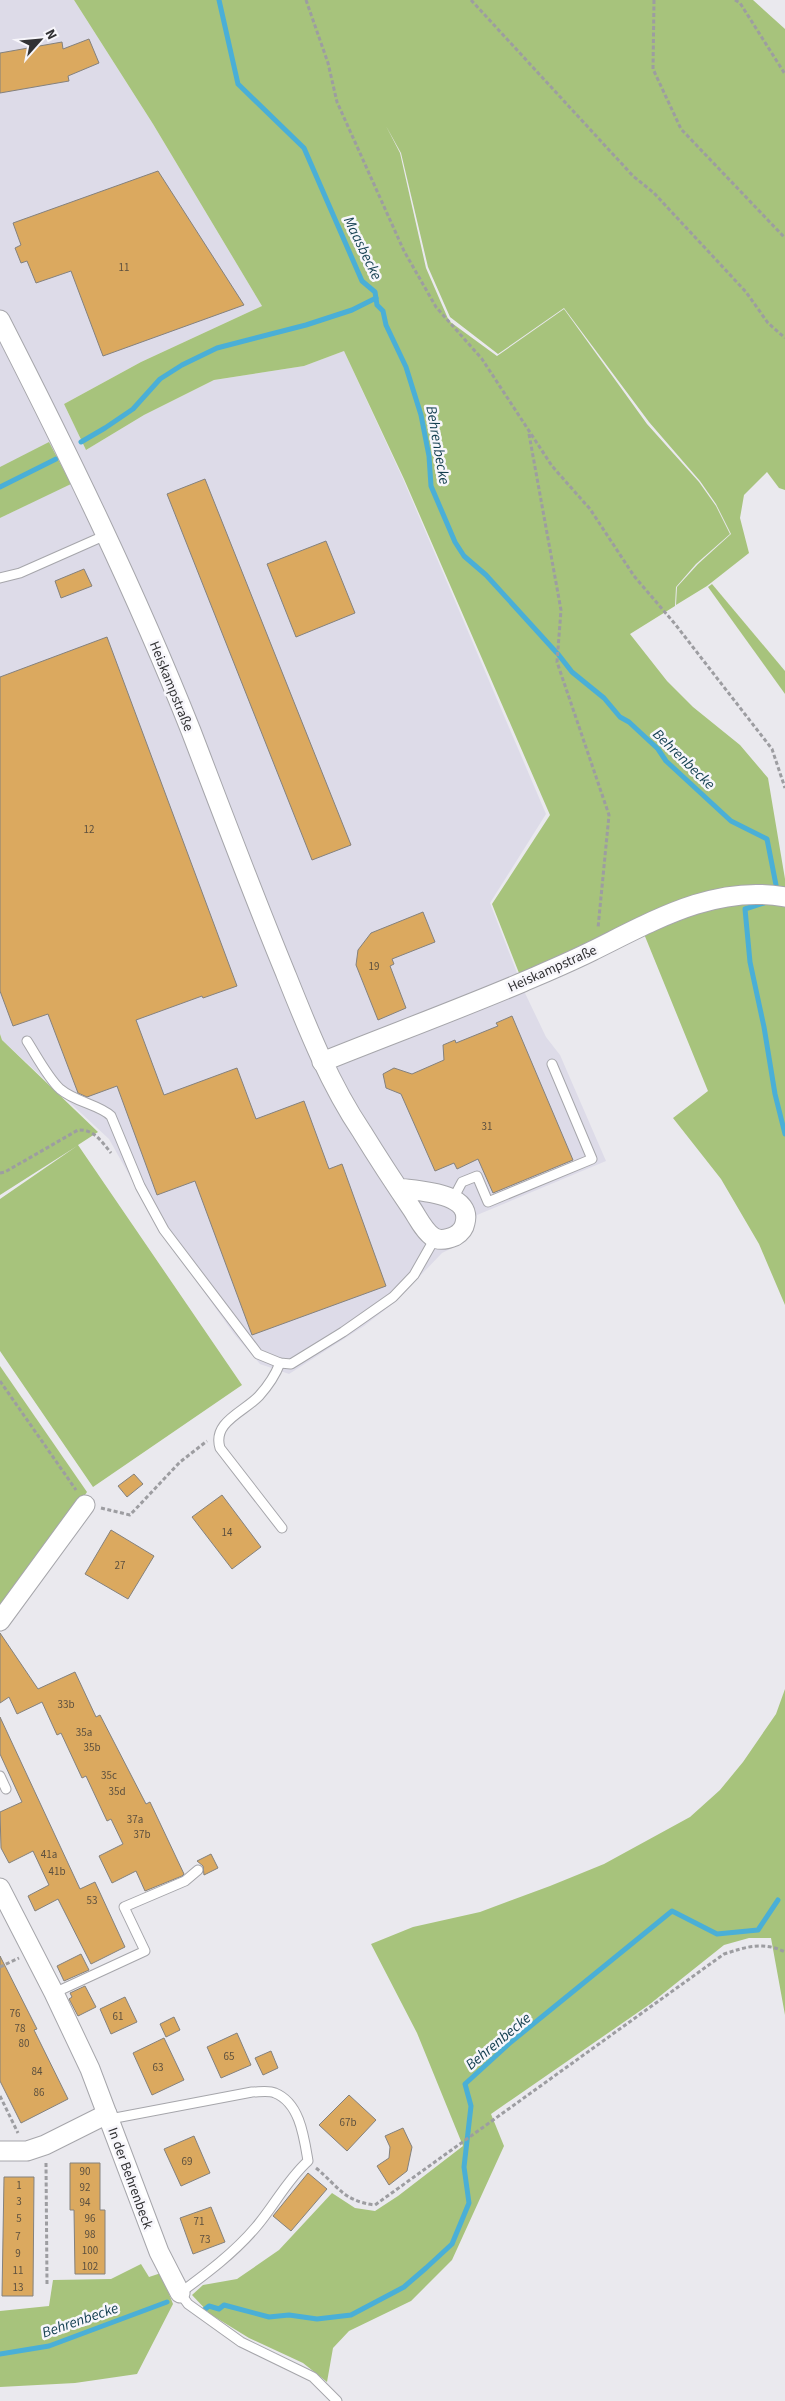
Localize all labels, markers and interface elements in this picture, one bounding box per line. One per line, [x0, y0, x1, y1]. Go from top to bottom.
north arrow [15, 15, 65, 65]
text: N [40, 26, 62, 43]
water label: Maasbecke [338, 213, 387, 284]
house number: 11 [119, 260, 129, 275]
water label: Behrenbecke [420, 404, 455, 486]
street label: Heiskampstraße [144, 638, 198, 734]
water label: Behrenbecke [648, 724, 720, 795]
house number: 12 [84, 822, 94, 837]
street label: Heiskampstraße [505, 940, 600, 997]
house number: 19 [369, 959, 379, 974]
house number: 31 [482, 1119, 492, 1134]
house number: 14 [222, 1525, 233, 1540]
house number: 27 [115, 1558, 125, 1573]
house number: 33b [57, 1697, 75, 1712]
house number: 35a [76, 1725, 92, 1740]
house number: 35b [83, 1740, 101, 1755]
house number: 35c [101, 1768, 117, 1783]
house number: 35d [108, 1784, 126, 1799]
house number: 37a [127, 1812, 143, 1827]
house number: 37b [133, 1827, 151, 1842]
house number: 41a [41, 1847, 57, 1862]
house number: 41b [48, 1864, 66, 1879]
house number: 53 [87, 1893, 97, 1908]
house number: 76 [10, 2006, 21, 2021]
water label: Behrenbecke [461, 2008, 536, 2075]
house number: 61 [113, 2009, 123, 2024]
house number: 78 [15, 2021, 26, 2036]
house number: 80 [19, 2036, 29, 2051]
house number: 65 [224, 2049, 234, 2064]
house number: 63 [153, 2060, 163, 2075]
house number: 84 [32, 2064, 43, 2079]
house number: 86 [34, 2085, 45, 2100]
house number: 67b [339, 2115, 357, 2130]
street label: In der Behrenbeck [102, 2125, 158, 2232]
house number: 69 [182, 2154, 192, 2169]
house number: 90 [80, 2164, 90, 2179]
house number: 1 [16, 2178, 22, 2193]
house number: 92 [80, 2180, 90, 2195]
house number: 3 [16, 2194, 22, 2209]
house number: 94 [80, 2195, 91, 2210]
house number: 5 [16, 2211, 22, 2226]
house number: 96 [85, 2211, 96, 2226]
house number: 71 [194, 2214, 204, 2229]
house number: 98 [85, 2227, 96, 2242]
house number: 7 [15, 2229, 21, 2244]
house number: 73 [200, 2232, 210, 2247]
house number: 100 [82, 2243, 98, 2258]
house number: 9 [15, 2246, 21, 2261]
house number: 102 [82, 2259, 98, 2274]
house number: 11 [13, 2263, 23, 2278]
house number: 13 [13, 2280, 23, 2295]
water label: Behrenbecke [39, 2298, 121, 2343]

